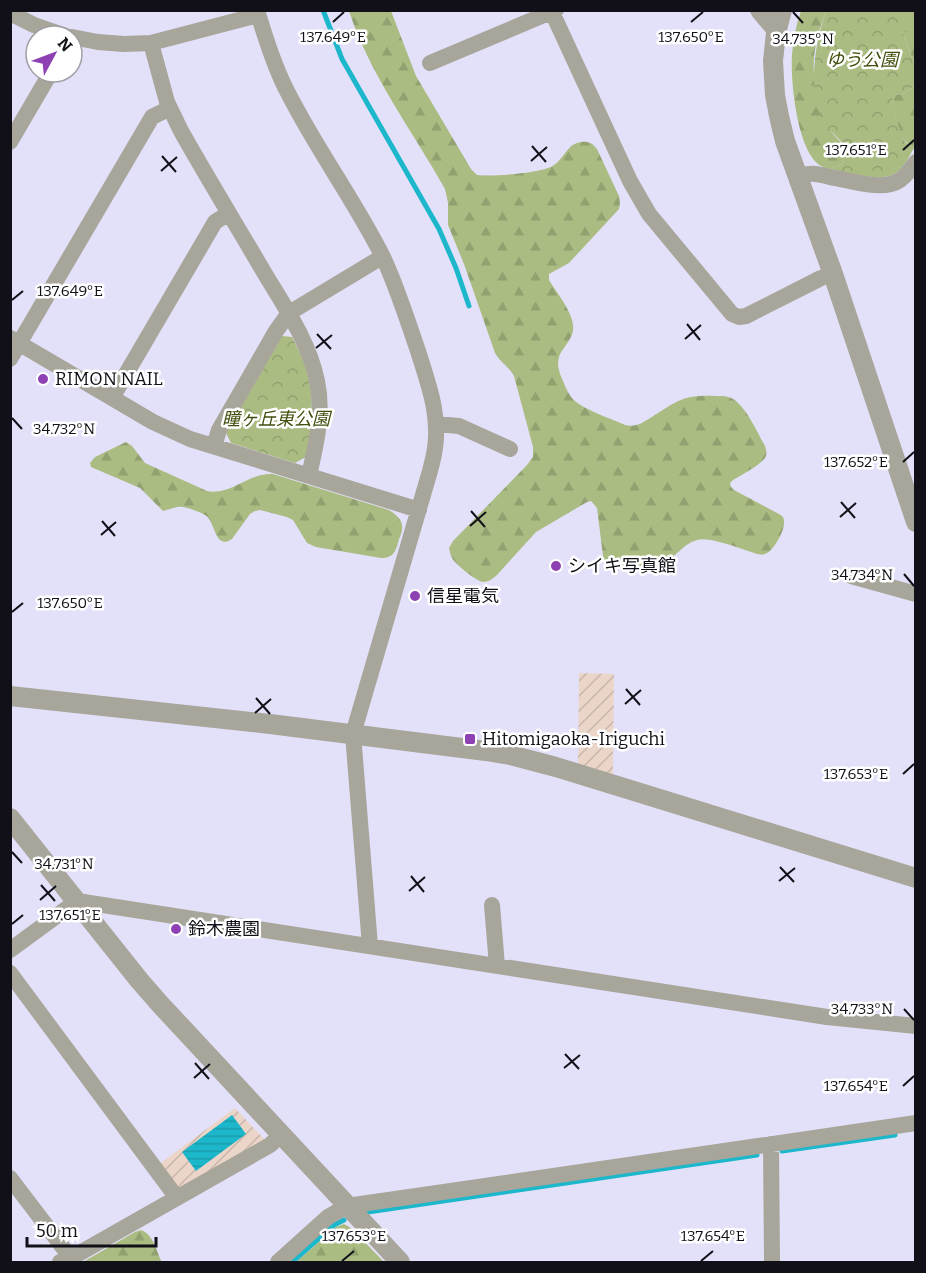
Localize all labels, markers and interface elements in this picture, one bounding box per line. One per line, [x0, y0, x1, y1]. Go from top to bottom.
north arrow [24, 24, 84, 84]
text: 137.649°E [300, 28, 366, 46]
text: 137.650°E [658, 28, 724, 46]
text: 34.735°N [772, 30, 834, 48]
text: N [54, 34, 76, 55]
park label: ゆう公園 [826, 49, 901, 71]
text: 137.651°E [825, 141, 887, 159]
text: 137.649°E [37, 282, 103, 300]
place label: RIMON NAIL [55, 368, 163, 390]
marker: RIMON NAIL [36, 372, 50, 386]
park label: 瞳ヶ丘東公園 [222, 408, 333, 430]
text: 34.732°N [33, 420, 95, 438]
text: 137.652°E [824, 453, 888, 471]
place label: シイキ写真館 [568, 555, 676, 577]
marker: シイキ写真館 [549, 559, 563, 573]
text: 34.734°N [831, 566, 893, 584]
place label: 信星電気 [427, 585, 499, 607]
marker: 信星電気 [408, 589, 422, 603]
text: 137.650°E [37, 594, 103, 612]
place label: Hitomigaoka-Iriguchi [482, 728, 665, 750]
marker: Hitomigaoka-Iriguchi [463, 732, 477, 746]
text: 137.653°E [824, 765, 888, 783]
text: 34.731°N [34, 855, 94, 873]
text: 137.651°E [39, 906, 101, 924]
place label: 鈴木農園 [188, 918, 260, 940]
marker: 鈴木農園 [169, 922, 183, 936]
text: 34.733°N [831, 1000, 893, 1018]
text: 137.654°E [824, 1077, 888, 1095]
scale bar [27, 1210, 156, 1248]
text: 50 m [36, 1220, 78, 1242]
text: 137.653°E [322, 1227, 386, 1245]
text: 137.654°E [681, 1227, 745, 1245]

